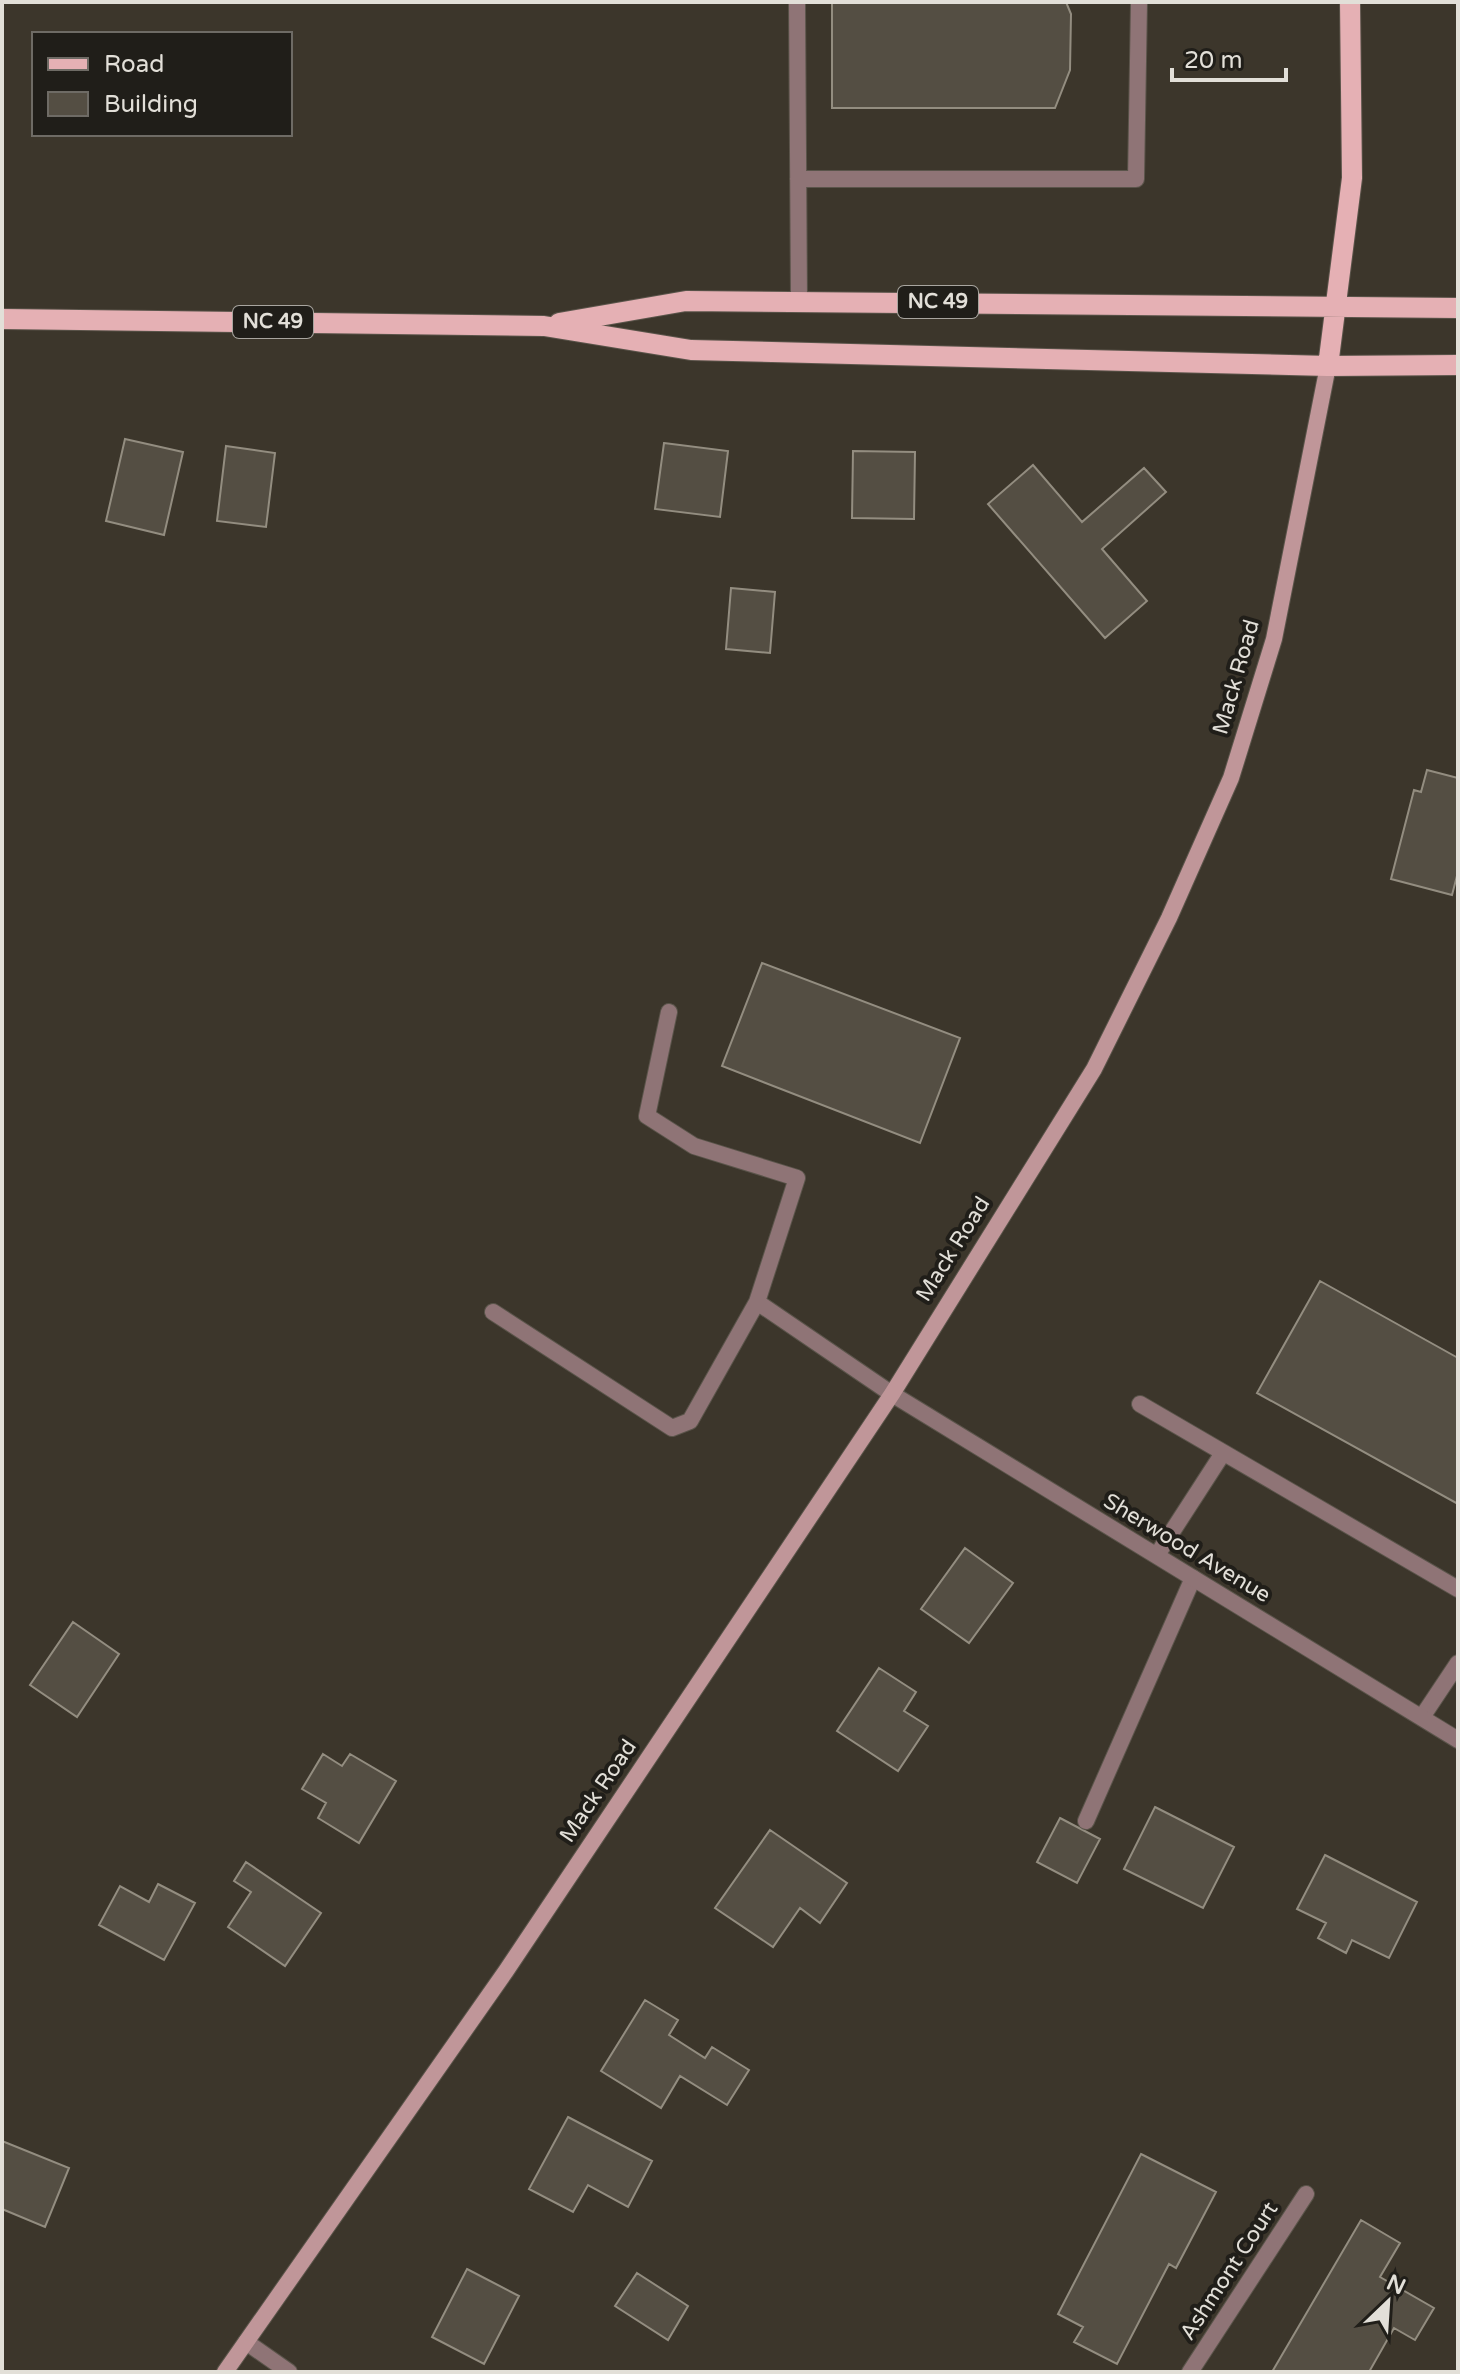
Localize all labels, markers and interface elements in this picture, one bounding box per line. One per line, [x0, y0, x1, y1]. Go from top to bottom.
legend [32, 32, 292, 136]
scale bar [1172, 32, 1286, 82]
text: 20 m [1184, 46, 1242, 75]
text: Road [104, 50, 164, 79]
text: Building [104, 90, 198, 119]
road number: NC 49 [898, 286, 978, 318]
road number: NC 49 [233, 306, 313, 338]
street label: Mack Road [1207, 617, 1265, 737]
street label: Mack Road [911, 1192, 995, 1306]
street label: Sherwood Avenue [1099, 1488, 1275, 1608]
street label: Mack Road [554, 1735, 642, 1847]
street label: Ashmont Court [1175, 2197, 1283, 2345]
north arrow [1348, 2262, 1428, 2342]
text: N [1383, 2269, 1410, 2300]

